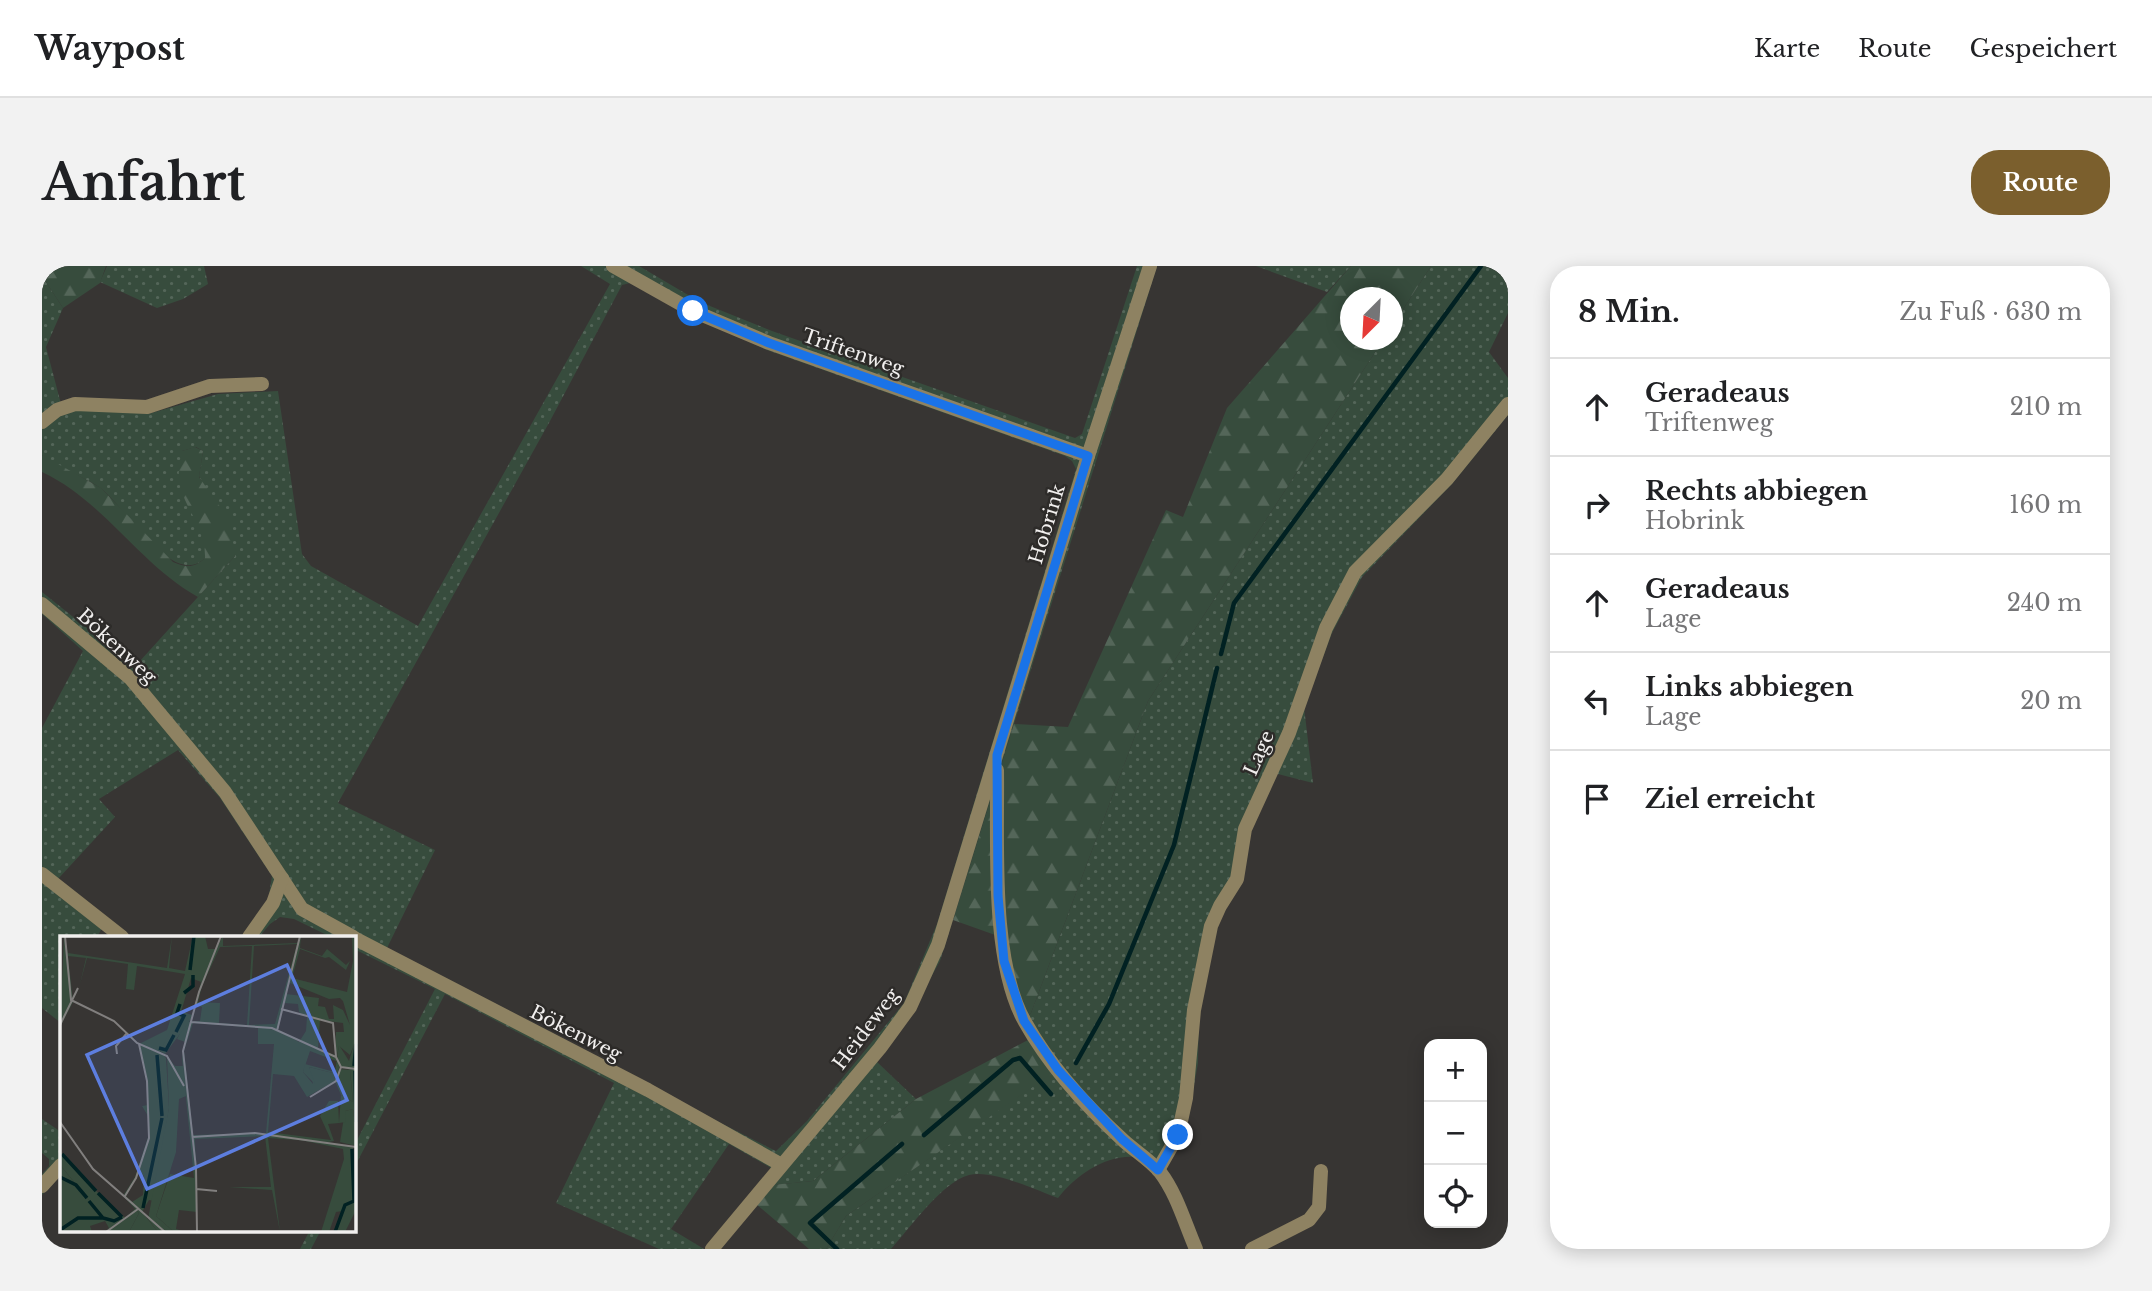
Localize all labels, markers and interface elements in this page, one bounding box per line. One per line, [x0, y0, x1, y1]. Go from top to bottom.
text: Waypost [35, 28, 185, 69]
text: Karte [1754, 34, 1820, 63]
text: Route [1858, 34, 1932, 63]
text: Gespeichert [1970, 34, 2117, 63]
button: Route [1971, 150, 2110, 215]
text: Anfahrt [42, 152, 245, 213]
north arrow [1340, 287, 1403, 350]
text: 8 Min. [1578, 293, 1680, 330]
route start [677, 295, 708, 326]
text: Zu Fuß · 630 m [1900, 298, 2082, 326]
street label: Triftenweg [799, 324, 908, 380]
text: Geradeaus [1645, 377, 1790, 409]
icon: ahead [1578, 388, 1616, 426]
text: 210 m [2010, 393, 2082, 421]
text: Triftenweg [1645, 409, 1774, 437]
text: Rechts abbiegen [1645, 475, 1868, 507]
street label: Hobrink [1024, 481, 1070, 567]
icon: right [1578, 486, 1616, 524]
text: 160 m [2009, 491, 2082, 519]
text: Hobrink [1645, 507, 1745, 535]
text: Geradeaus [1645, 573, 1790, 605]
icon: ahead [1578, 584, 1616, 622]
text: 240 m [2007, 589, 2082, 617]
street label: Bökenweg [73, 604, 162, 689]
text: Lage [1645, 605, 1701, 633]
text: Links abbiegen [1645, 671, 1854, 703]
icon: left [1578, 682, 1616, 720]
text: 20 m [2020, 687, 2082, 715]
text: Lage [1645, 703, 1701, 731]
street label: Lage [1239, 727, 1279, 779]
icon: arrive [1578, 780, 1616, 818]
text: Ziel erreicht [1645, 783, 1815, 815]
inset map [60, 936, 355, 1231]
street label: Heideweg [828, 983, 904, 1074]
street label: Bökenweg [526, 1000, 626, 1066]
map controls [1424, 1039, 1487, 1228]
button: + [1424, 1039, 1487, 1102]
button: − [1424, 1102, 1487, 1165]
route end [1162, 1119, 1193, 1150]
button: locate [1424, 1165, 1487, 1228]

